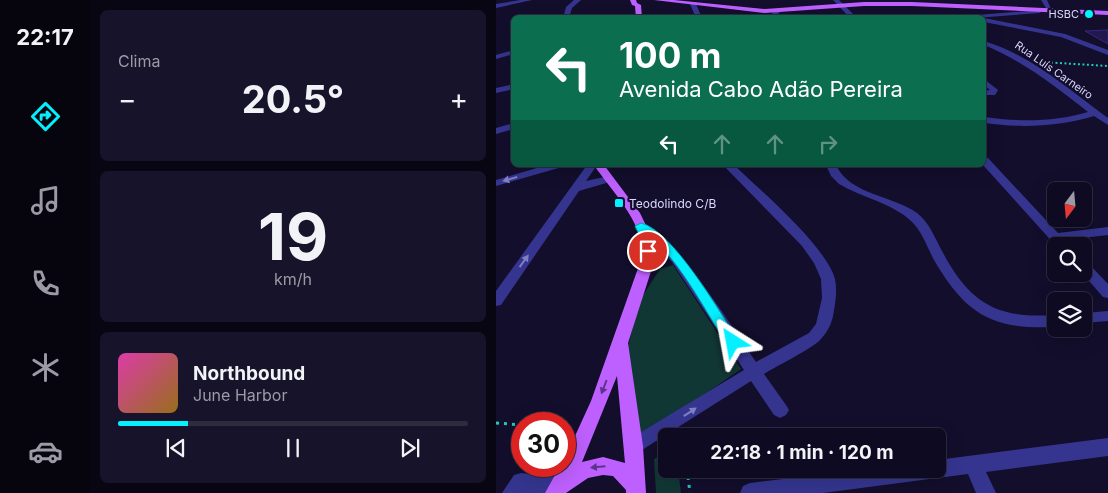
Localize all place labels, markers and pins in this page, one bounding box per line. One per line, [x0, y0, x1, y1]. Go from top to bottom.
place label: HSBC [1049, 7, 1079, 21]
marker: HSBC [1083, 8, 1095, 20]
place label: Teodolindo C/B [629, 196, 716, 211]
marker: Teodolindo C/B [613, 197, 625, 209]
pin [627, 230, 669, 272]

